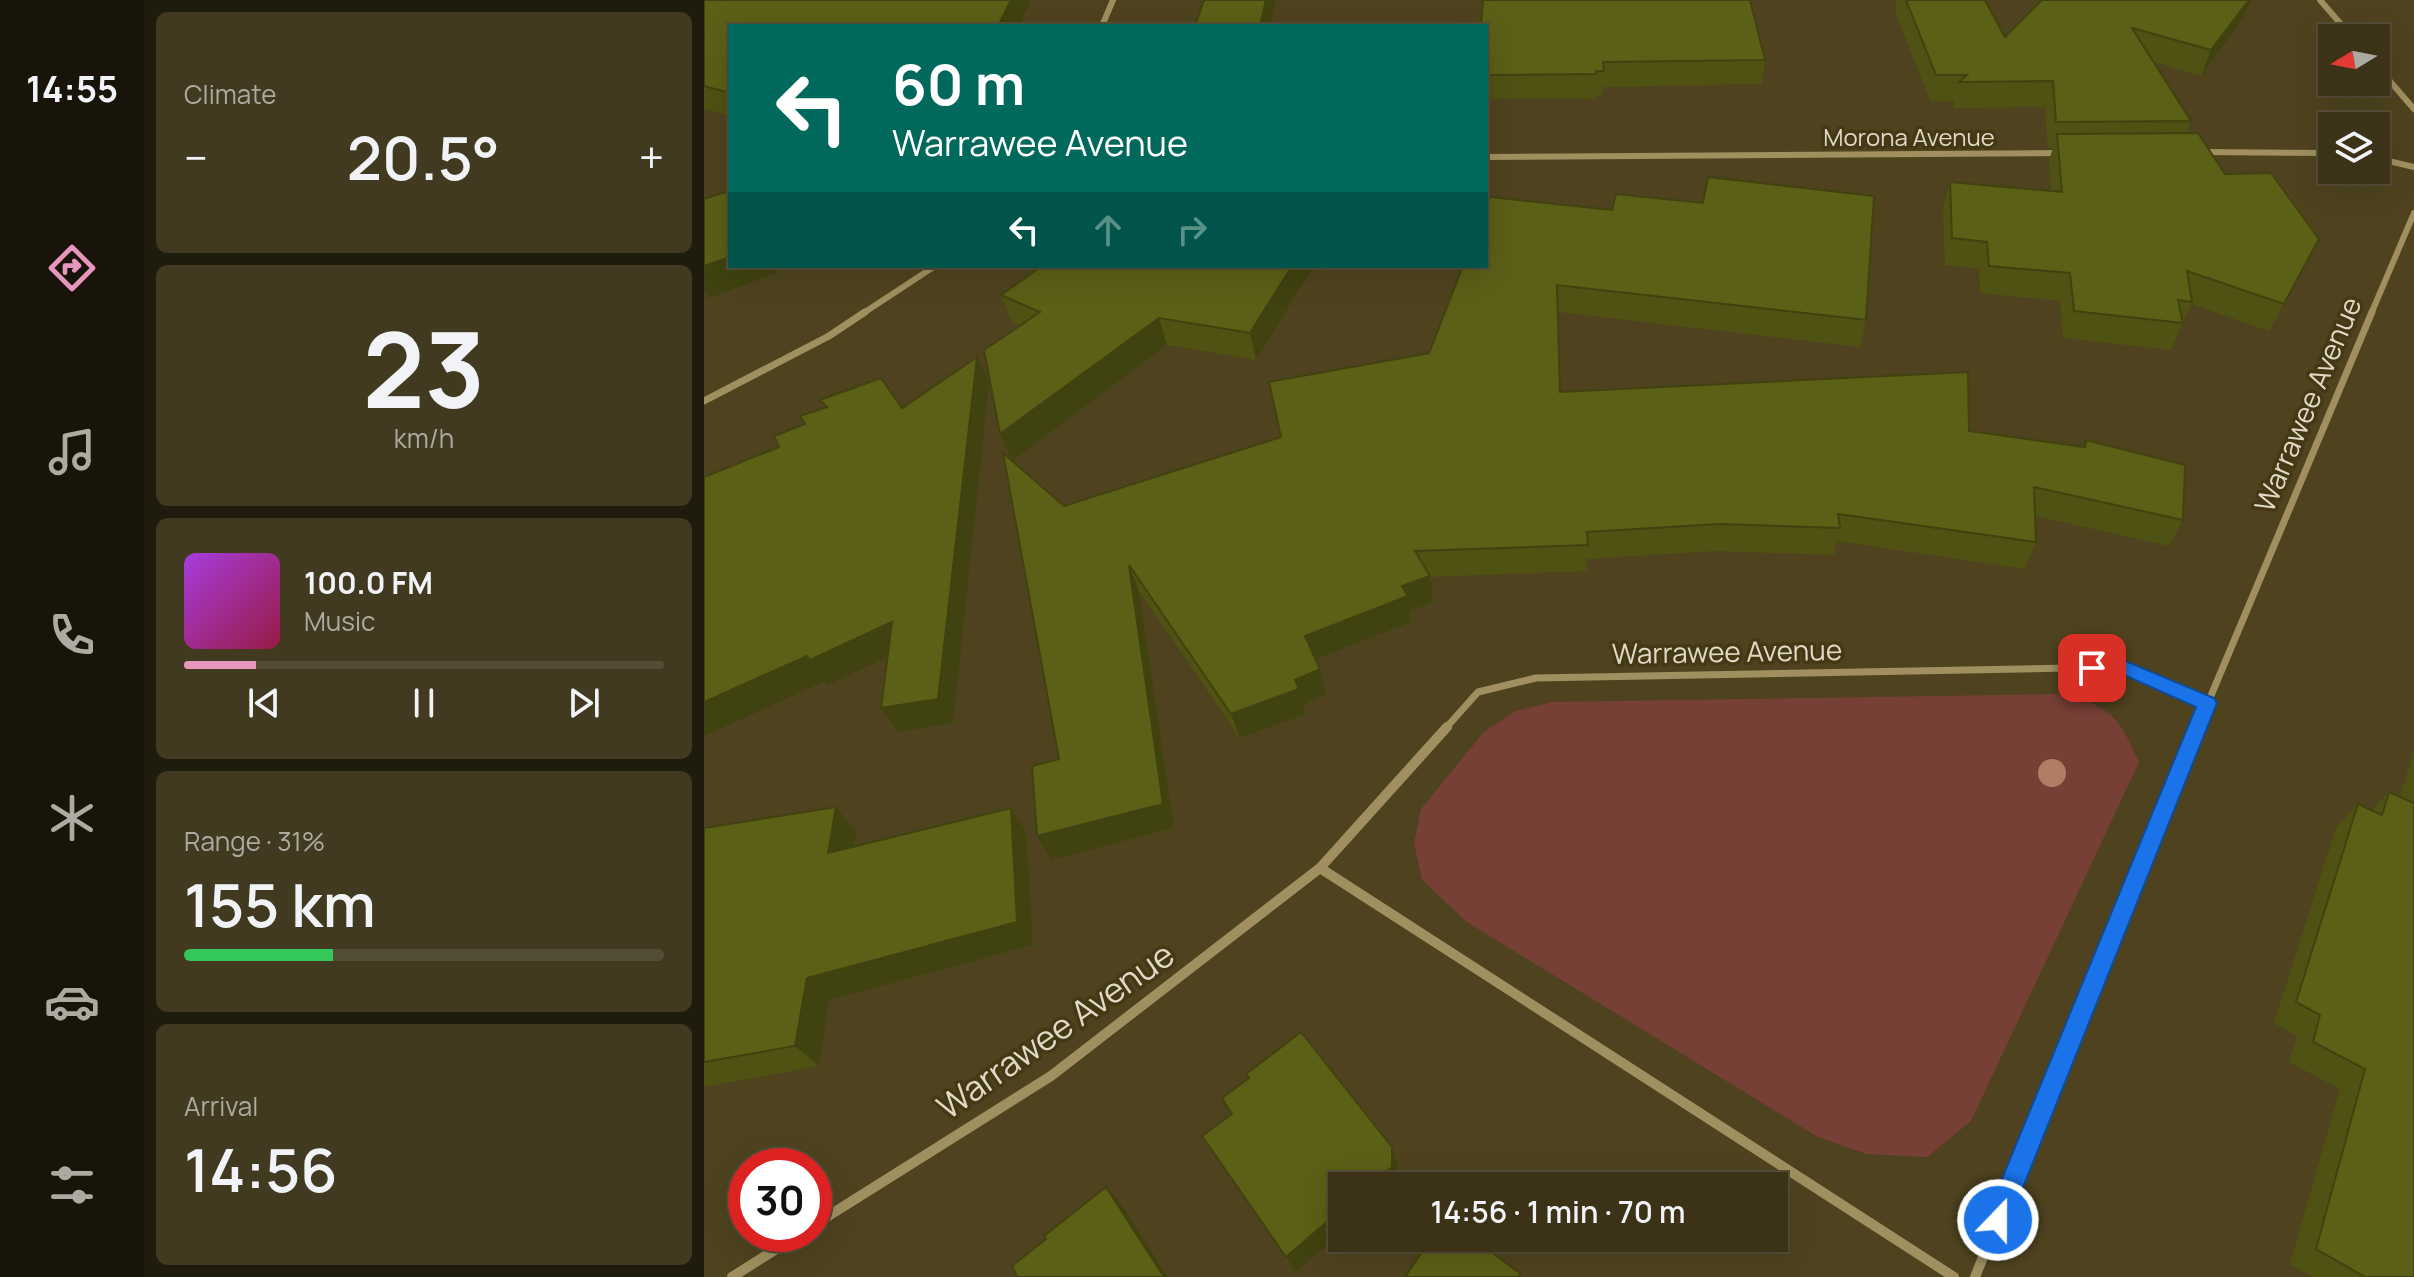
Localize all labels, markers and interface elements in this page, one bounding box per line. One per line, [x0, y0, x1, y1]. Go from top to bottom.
north arrow [2318, 24, 2390, 96]
map controls [2318, 24, 2390, 184]
text: 60 m [892, 45, 1025, 122]
icon: left [760, 56, 864, 160]
text: 14:55 [26, 64, 118, 113]
text: Climate [184, 76, 276, 112]
button: layers [2318, 112, 2390, 184]
text: 20.5° [347, 116, 500, 198]
text: Warrawee Avenue [892, 118, 1188, 167]
street label: Morona Avenue [1823, 120, 1995, 153]
text: − [184, 127, 208, 187]
text: + [639, 127, 664, 187]
icon: left [1002, 208, 1046, 252]
icon: ahead [1086, 208, 1130, 252]
icon: right [1170, 208, 1214, 252]
icon: directions [44, 240, 100, 296]
street label: Warrawee Avenue [2245, 291, 2369, 517]
text: 23 [363, 297, 485, 439]
text: km/h [394, 420, 454, 456]
icon: music [44, 424, 100, 480]
text: 100.0 FM [304, 562, 433, 603]
text: Music [304, 603, 375, 639]
icon: phone [44, 607, 100, 663]
street label: Warrawee Avenue [1612, 630, 1842, 672]
pin [2058, 634, 2126, 702]
icon: arrive [2070, 646, 2114, 690]
icon: previous [242, 681, 286, 725]
icon: pause [402, 681, 446, 725]
icon: next [562, 681, 606, 725]
icon: climate [44, 790, 100, 846]
text: Range · 31% [184, 823, 325, 859]
text: 155 km [184, 863, 376, 945]
street label: Warrawee Avenue [927, 931, 1183, 1129]
icon: car [44, 974, 100, 1030]
text: Arrival [184, 1088, 258, 1124]
text: 14:56 [184, 1128, 337, 1210]
speed limit sign: 30 [728, 1148, 832, 1252]
icon: filters [44, 1157, 100, 1213]
position arrow [1956, 1178, 2040, 1262]
text: 14:56 · 1 min · 70 m [1431, 1191, 1685, 1232]

